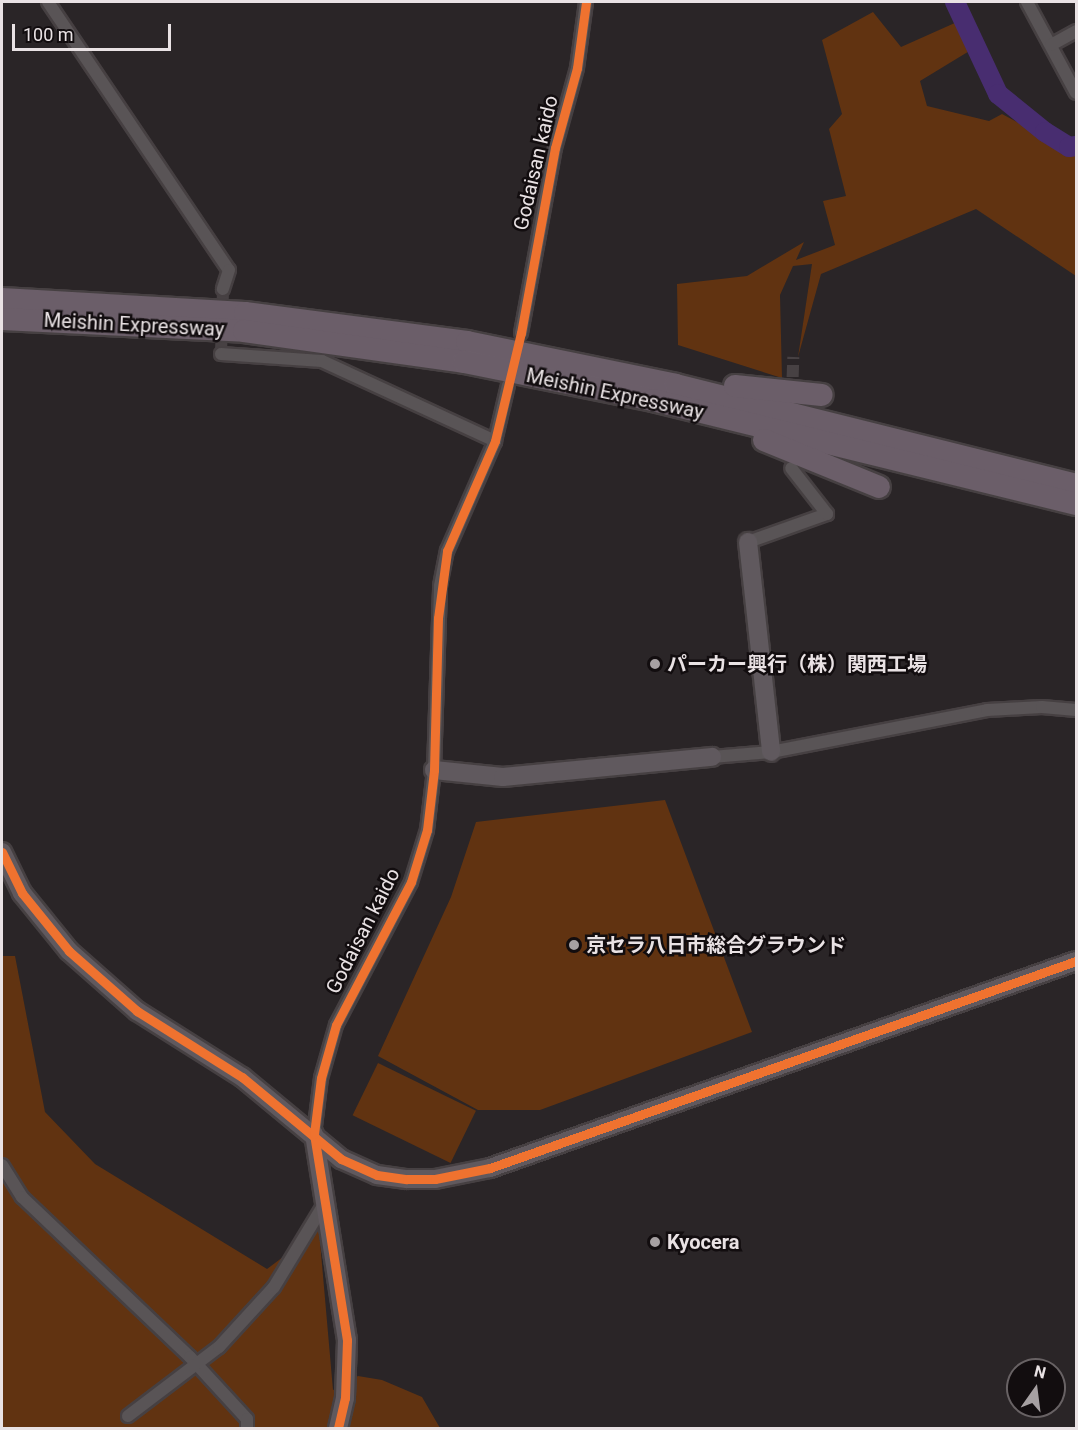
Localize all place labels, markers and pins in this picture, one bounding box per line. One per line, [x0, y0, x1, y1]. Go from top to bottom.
place label: パーカー興行（株）関西工場 [667, 652, 927, 676]
marker: パーカー興行（株）関西工場 [648, 657, 662, 671]
place label: 京セラ八日市総合グラウンド [586, 933, 846, 957]
marker: 京セラ八日市総合グラウンド [567, 938, 581, 952]
place label: Kyocera [667, 1230, 739, 1254]
marker: Kyocera [648, 1235, 662, 1249]

